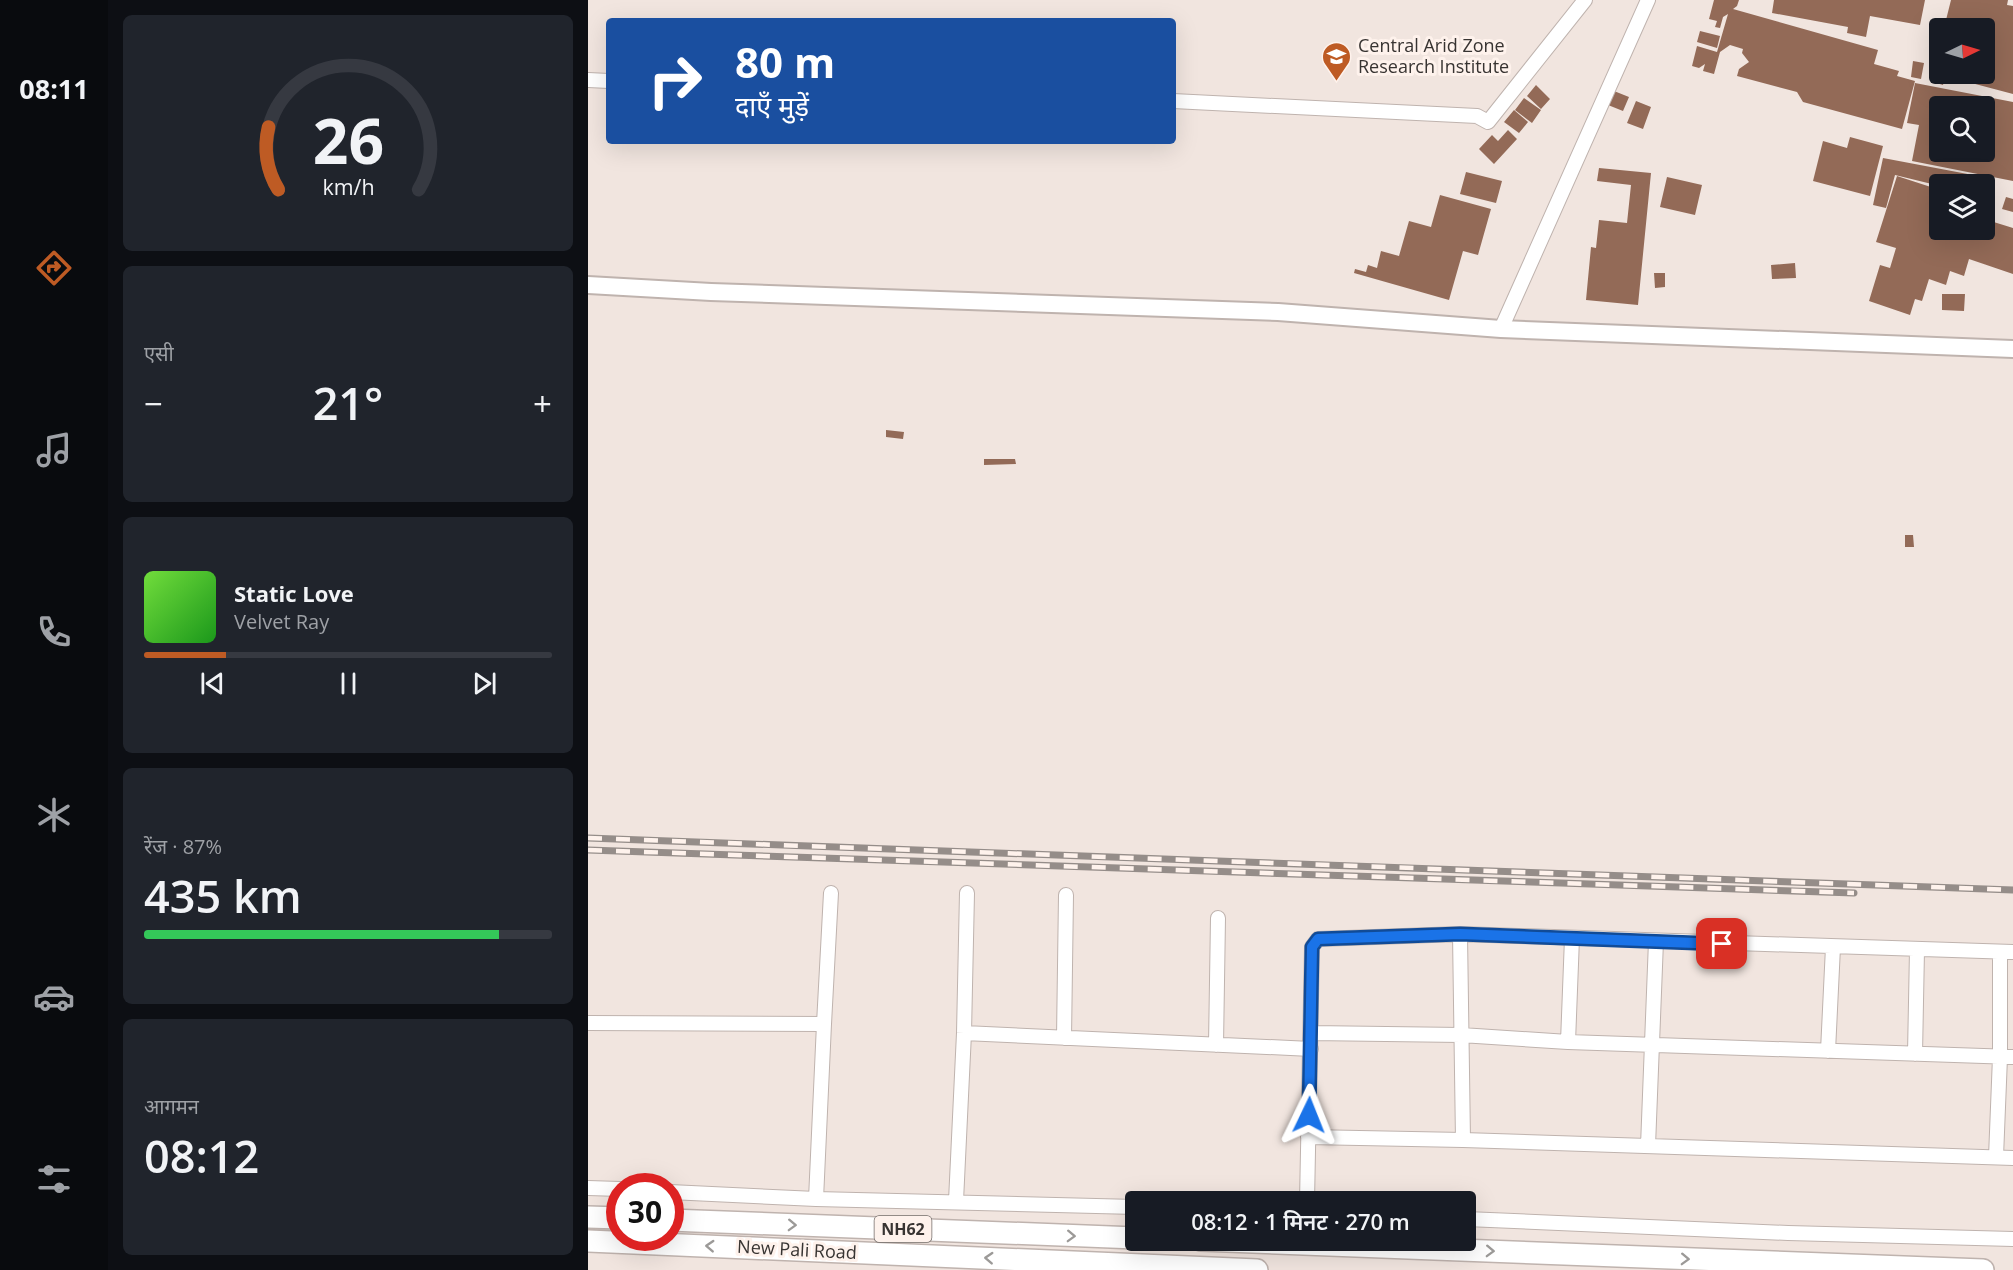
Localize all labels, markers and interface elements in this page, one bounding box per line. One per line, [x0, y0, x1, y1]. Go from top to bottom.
north arrow [1929, 18, 1995, 84]
map controls [1929, 18, 1995, 240]
text: 80 m [735, 33, 835, 90]
place label: Central Arid Zone Research Institute [1358, 33, 1509, 78]
school or university icon: Central Arid Zone Research Institute [1321, 40, 1353, 82]
icon: right [636, 42, 714, 120]
text: 08:11 [19, 70, 89, 107]
text: दाएँ मुड़ें [735, 87, 809, 124]
button: search [1929, 96, 1995, 162]
text: 26 [312, 97, 384, 182]
text: km/h [322, 172, 374, 201]
button: layers [1929, 174, 1995, 240]
icon: directions [33, 247, 75, 289]
text: एसी [144, 340, 174, 367]
text: 21° [313, 372, 383, 433]
text: − [144, 381, 163, 426]
text: + [533, 381, 552, 426]
icon: music [33, 429, 75, 471]
text: Static Love [234, 578, 354, 608]
text: Velvet Ray [234, 608, 329, 635]
icon: phone [33, 611, 75, 653]
icon: previous [196, 667, 229, 700]
icon: pause [332, 667, 365, 700]
icon: next [468, 667, 501, 700]
icon: climate [33, 794, 75, 836]
text: रेंज · 87% [144, 833, 222, 860]
text: 435 km [144, 865, 302, 926]
pin [1696, 918, 1747, 969]
icon: arrive [1705, 927, 1738, 960]
icon: car [33, 976, 75, 1018]
position arrow [1277, 1083, 1341, 1147]
text: आगमन [144, 1093, 199, 1120]
text: 08:12 [144, 1125, 259, 1186]
icon: filters [33, 1158, 75, 1200]
speed limit sign: 30 [606, 1173, 684, 1251]
text: 08:12 · 1 मिनट · 270 m [1191, 1206, 1410, 1236]
road number: NH62 [874, 1216, 932, 1242]
one-way arrow [787, 1218, 796, 1231]
one-way arrow [1066, 1229, 1075, 1242]
street label: New Pali Road [737, 1234, 858, 1264]
one-way arrow [706, 1239, 715, 1252]
one-way arrow [1486, 1245, 1495, 1258]
one-way arrow [985, 1252, 994, 1265]
one-way arrow [1681, 1252, 1690, 1265]

